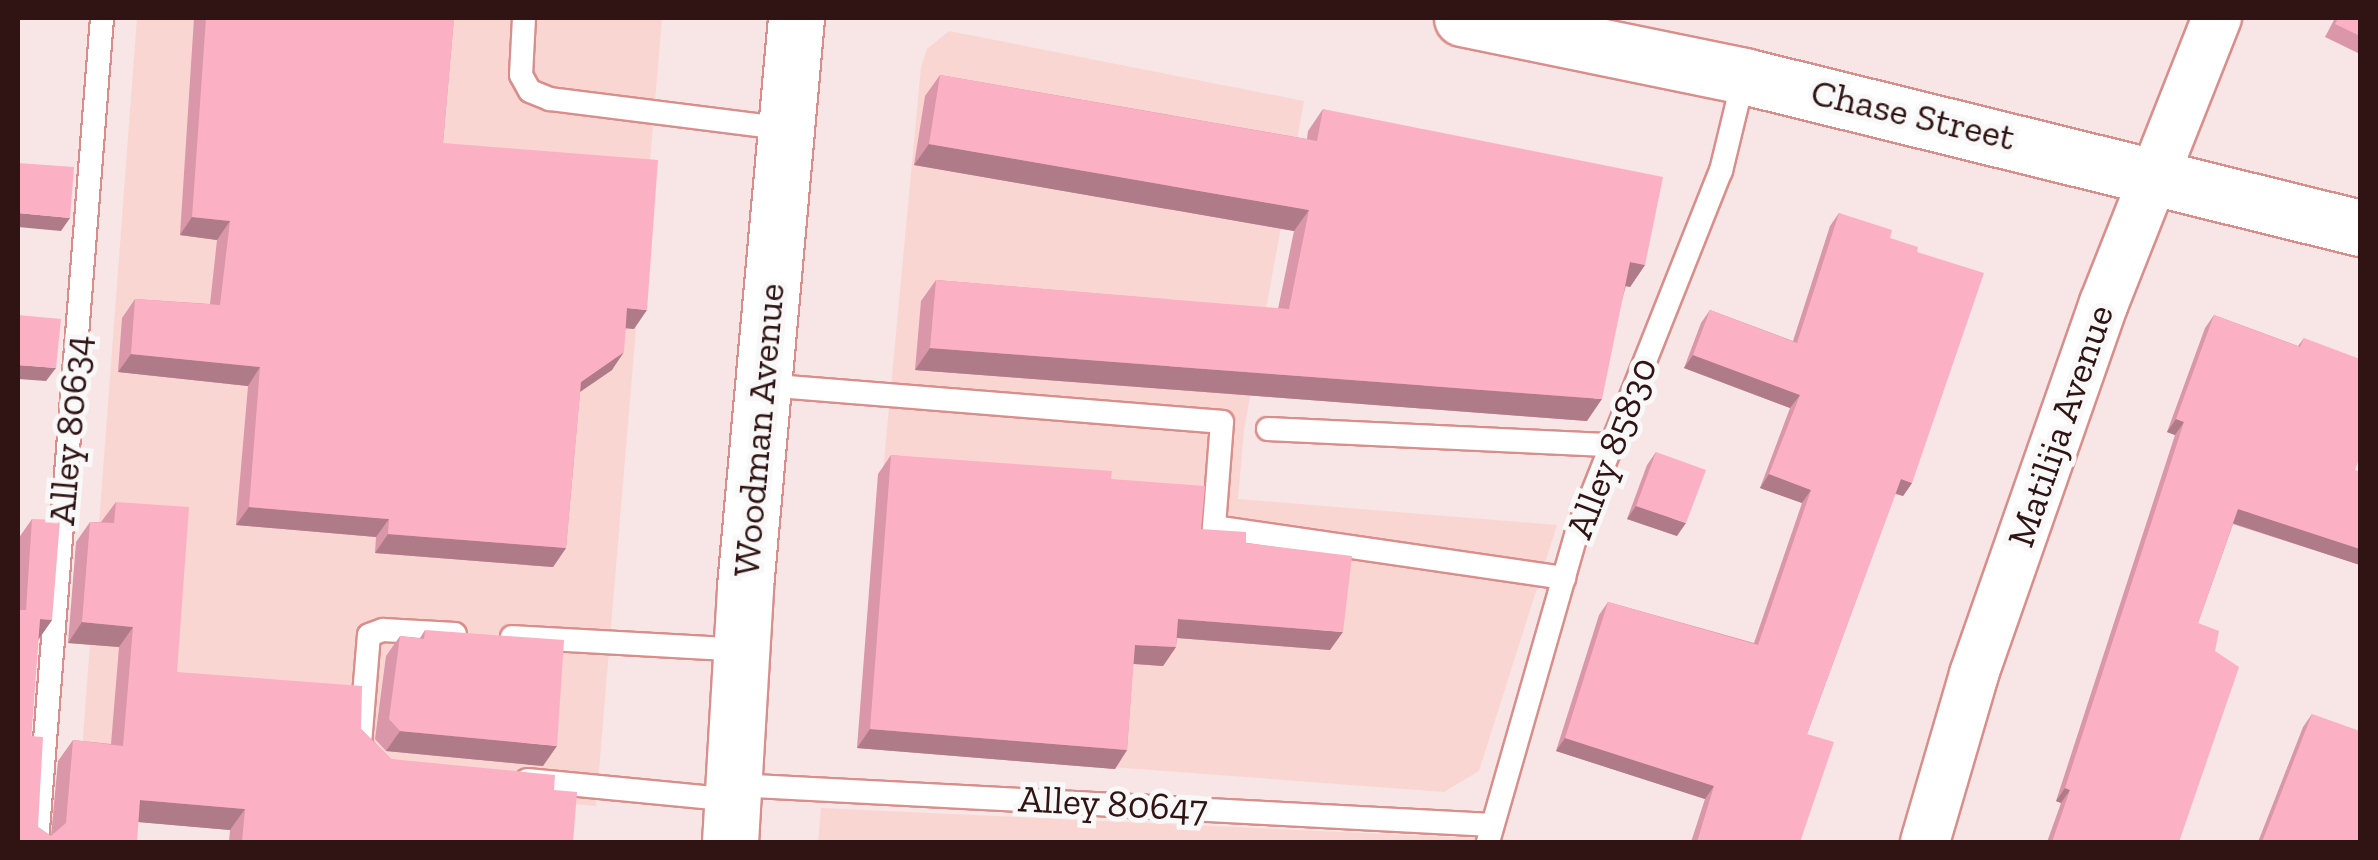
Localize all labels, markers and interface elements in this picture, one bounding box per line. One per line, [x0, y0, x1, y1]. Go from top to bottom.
street label: Chase Street [1807, 69, 2019, 161]
street label: Woodman Avenue [723, 281, 795, 579]
street label: Matilija Avenue [1998, 299, 2124, 553]
street label: Alley 80634 [39, 333, 101, 527]
street label: Alley 85830 [1557, 351, 1667, 545]
street label: Alley 80647 [1017, 776, 1209, 832]

